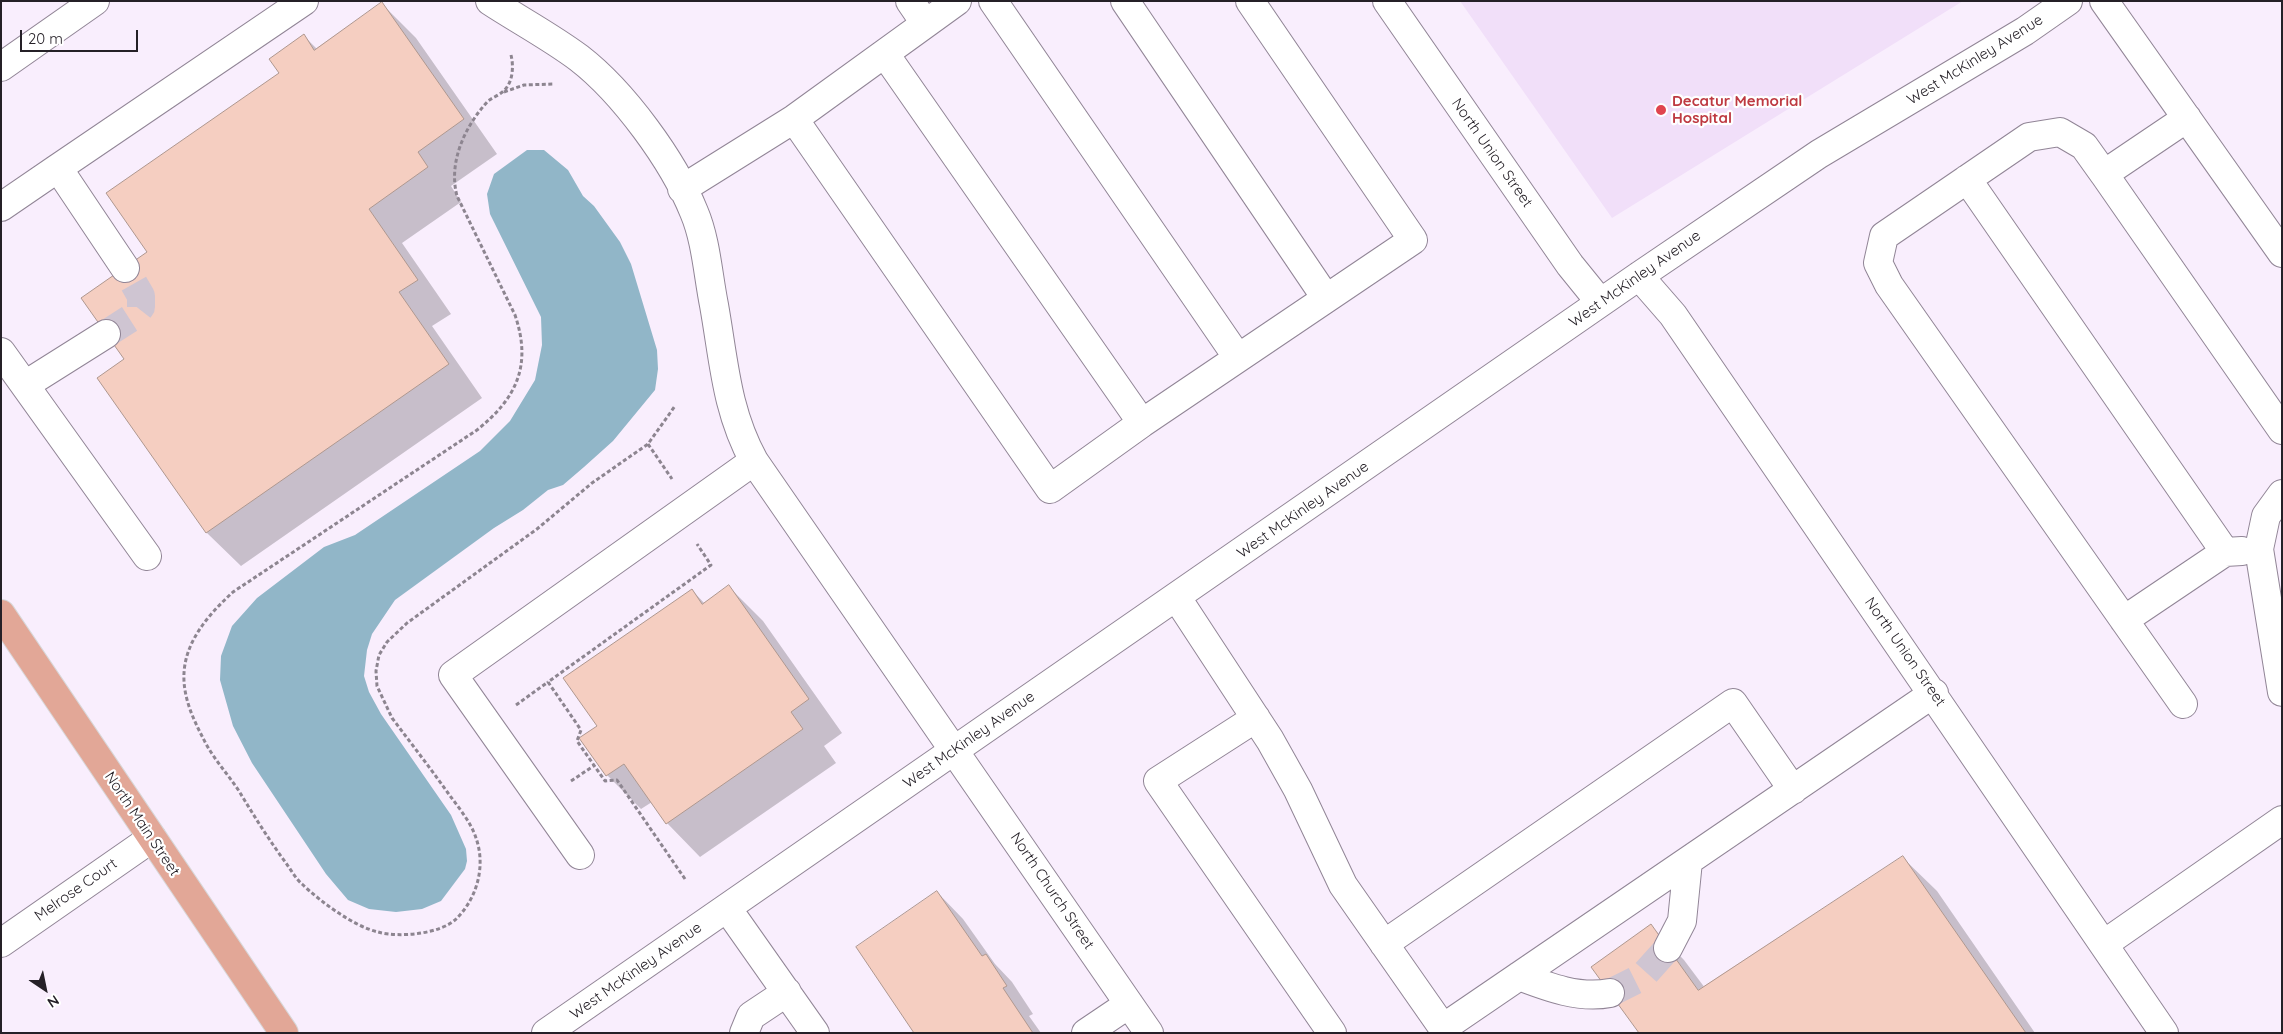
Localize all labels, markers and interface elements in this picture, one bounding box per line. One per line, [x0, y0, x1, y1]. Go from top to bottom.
street label: West McKinley Avenue [1904, 11, 2046, 109]
scale bar [22, 20, 140, 52]
text: 20 m [28, 29, 63, 48]
place label: Decatur Memorial Hospital [1672, 92, 1802, 127]
street label: North Union Street [1448, 95, 1536, 211]
marker: Decatur Memorial Hospital [1654, 103, 1668, 117]
street label: West McKinley Avenue [1566, 227, 1704, 331]
street label: West McKinley Avenue [1234, 458, 1372, 562]
street label: North Union Street [1861, 594, 1949, 710]
street label: West McKinley Avenue [900, 688, 1038, 792]
street label: North Main Street [100, 768, 184, 880]
street label: North Church Street [1006, 829, 1098, 953]
street label: Melrose Court [31, 855, 121, 925]
street label: West McKinley Avenue [567, 919, 705, 1023]
north arrow [20, 964, 70, 1014]
text: N [44, 991, 63, 1012]

